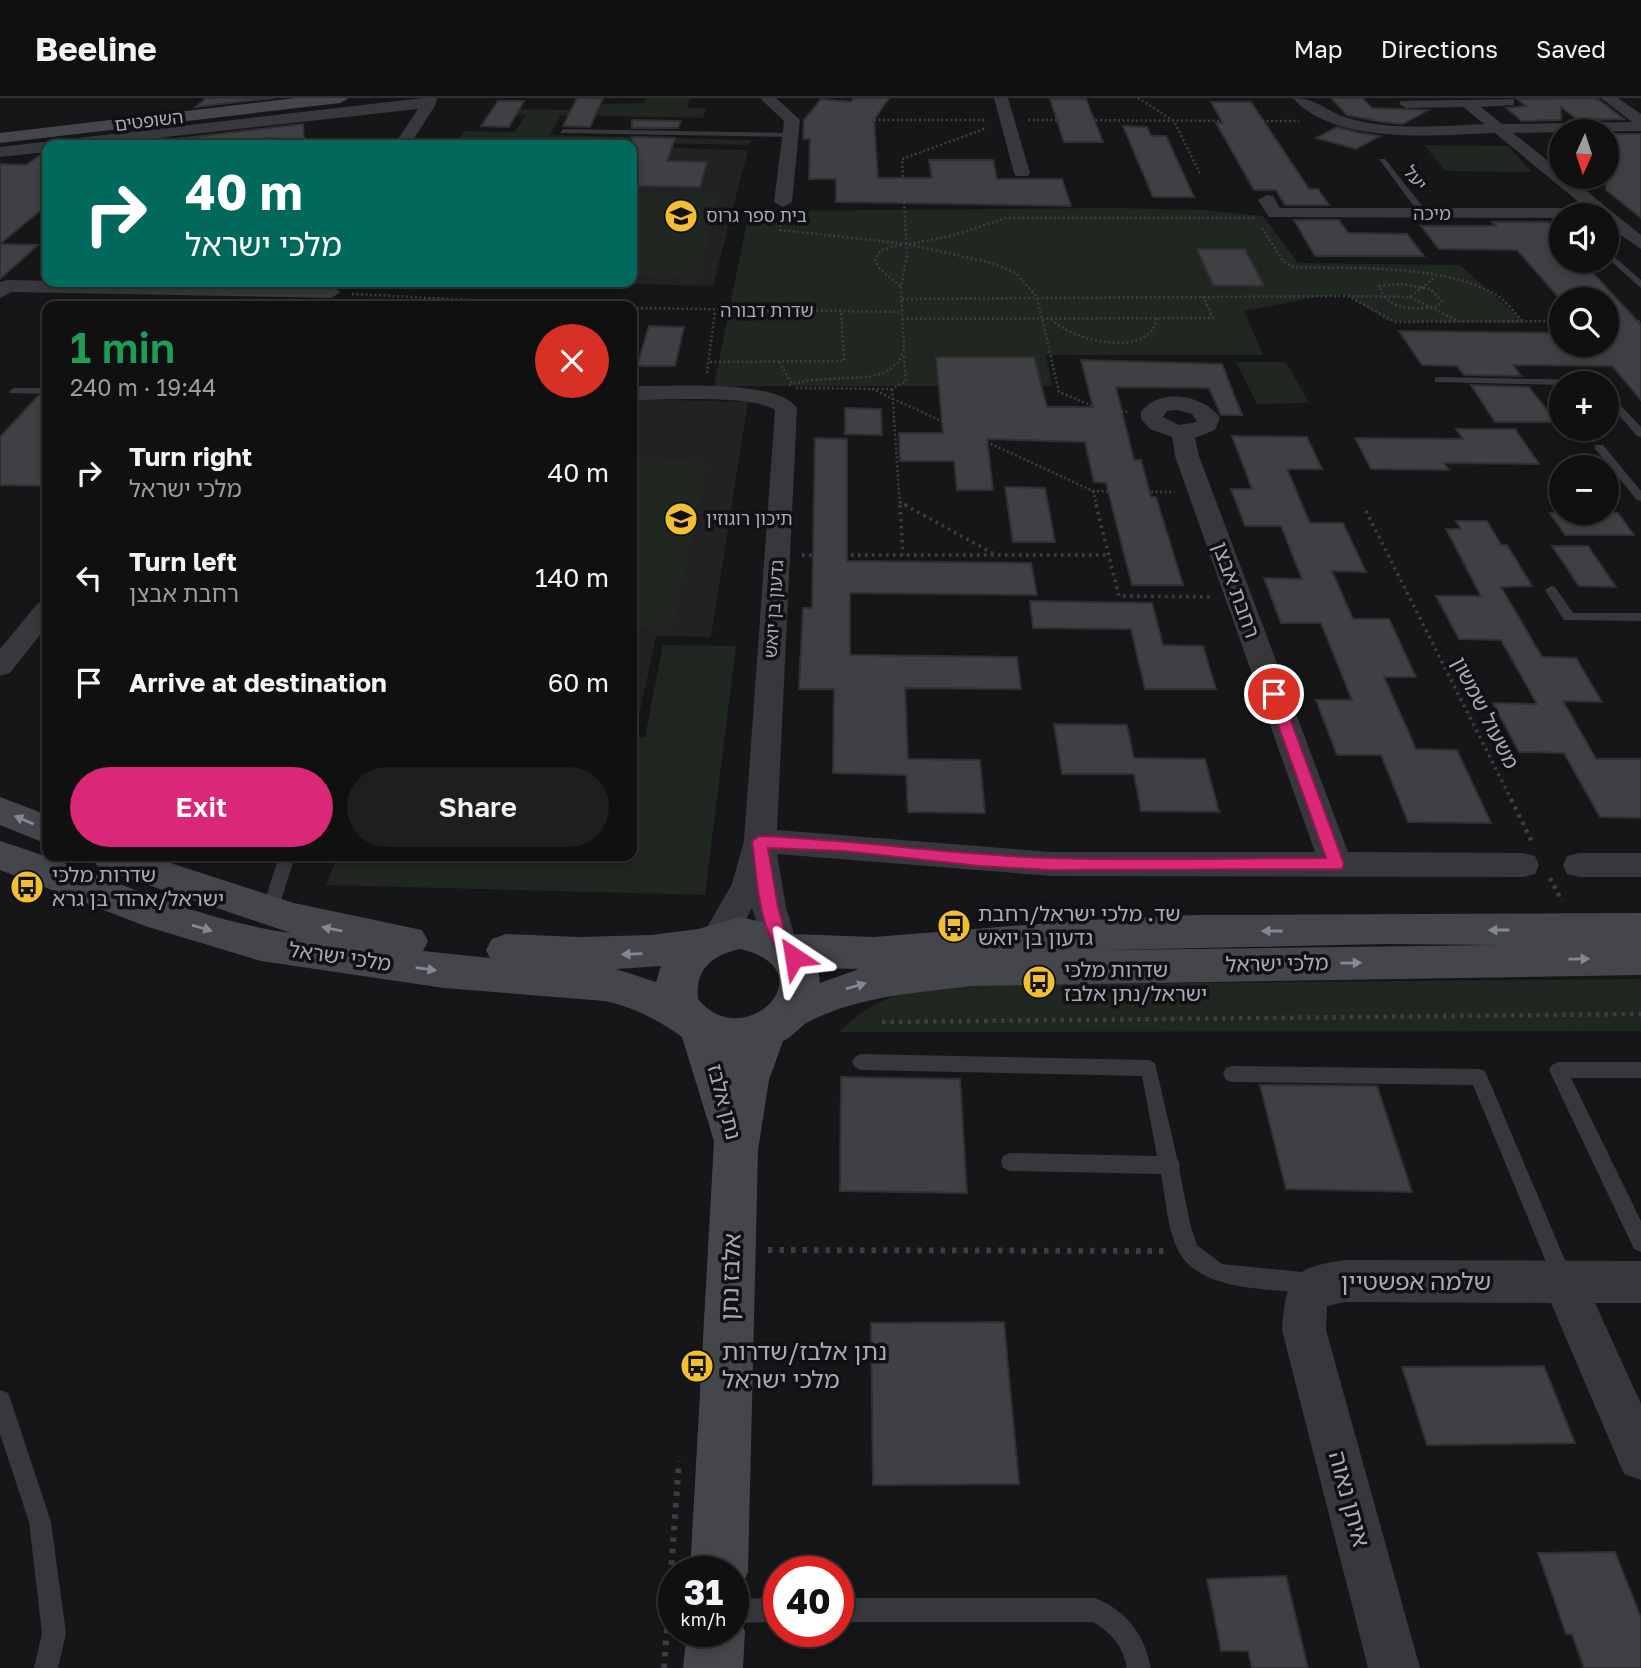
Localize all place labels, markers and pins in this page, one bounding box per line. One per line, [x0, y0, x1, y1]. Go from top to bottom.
school or university icon: בית ספר גרוס [662, 197, 700, 235]
place label: בית ספר גרוס [706, 204, 807, 226]
school or university icon: תיכון רוגוזין [662, 500, 700, 538]
place label: תיכון רוגוזין [706, 507, 793, 529]
pin [1244, 664, 1304, 724]
place label: שדרות מלכי ישראל/אהוד בן גרא [52, 861, 224, 911]
bus stop icon: שדרות מלכי ישראל/אהוד בן גרא [8, 868, 46, 906]
place label: שד. מלכי ישראל/רחבת גדעון בן יואש [978, 900, 1181, 950]
bus stop icon: שד. מלכי ישראל/רחבת גדעון בן יואש [935, 907, 973, 945]
place label: שדרות מלכי ישראל/נתן אלבז [1064, 956, 1207, 1006]
bus stop icon: שדרות מלכי ישראל/נתן אלבז [1020, 963, 1058, 1001]
place label: נתן אלבז/שדרות מלכי ישראל [722, 1336, 887, 1393]
bus stop icon: נתן אלבז/שדרות מלכי ישראל [678, 1347, 716, 1385]

